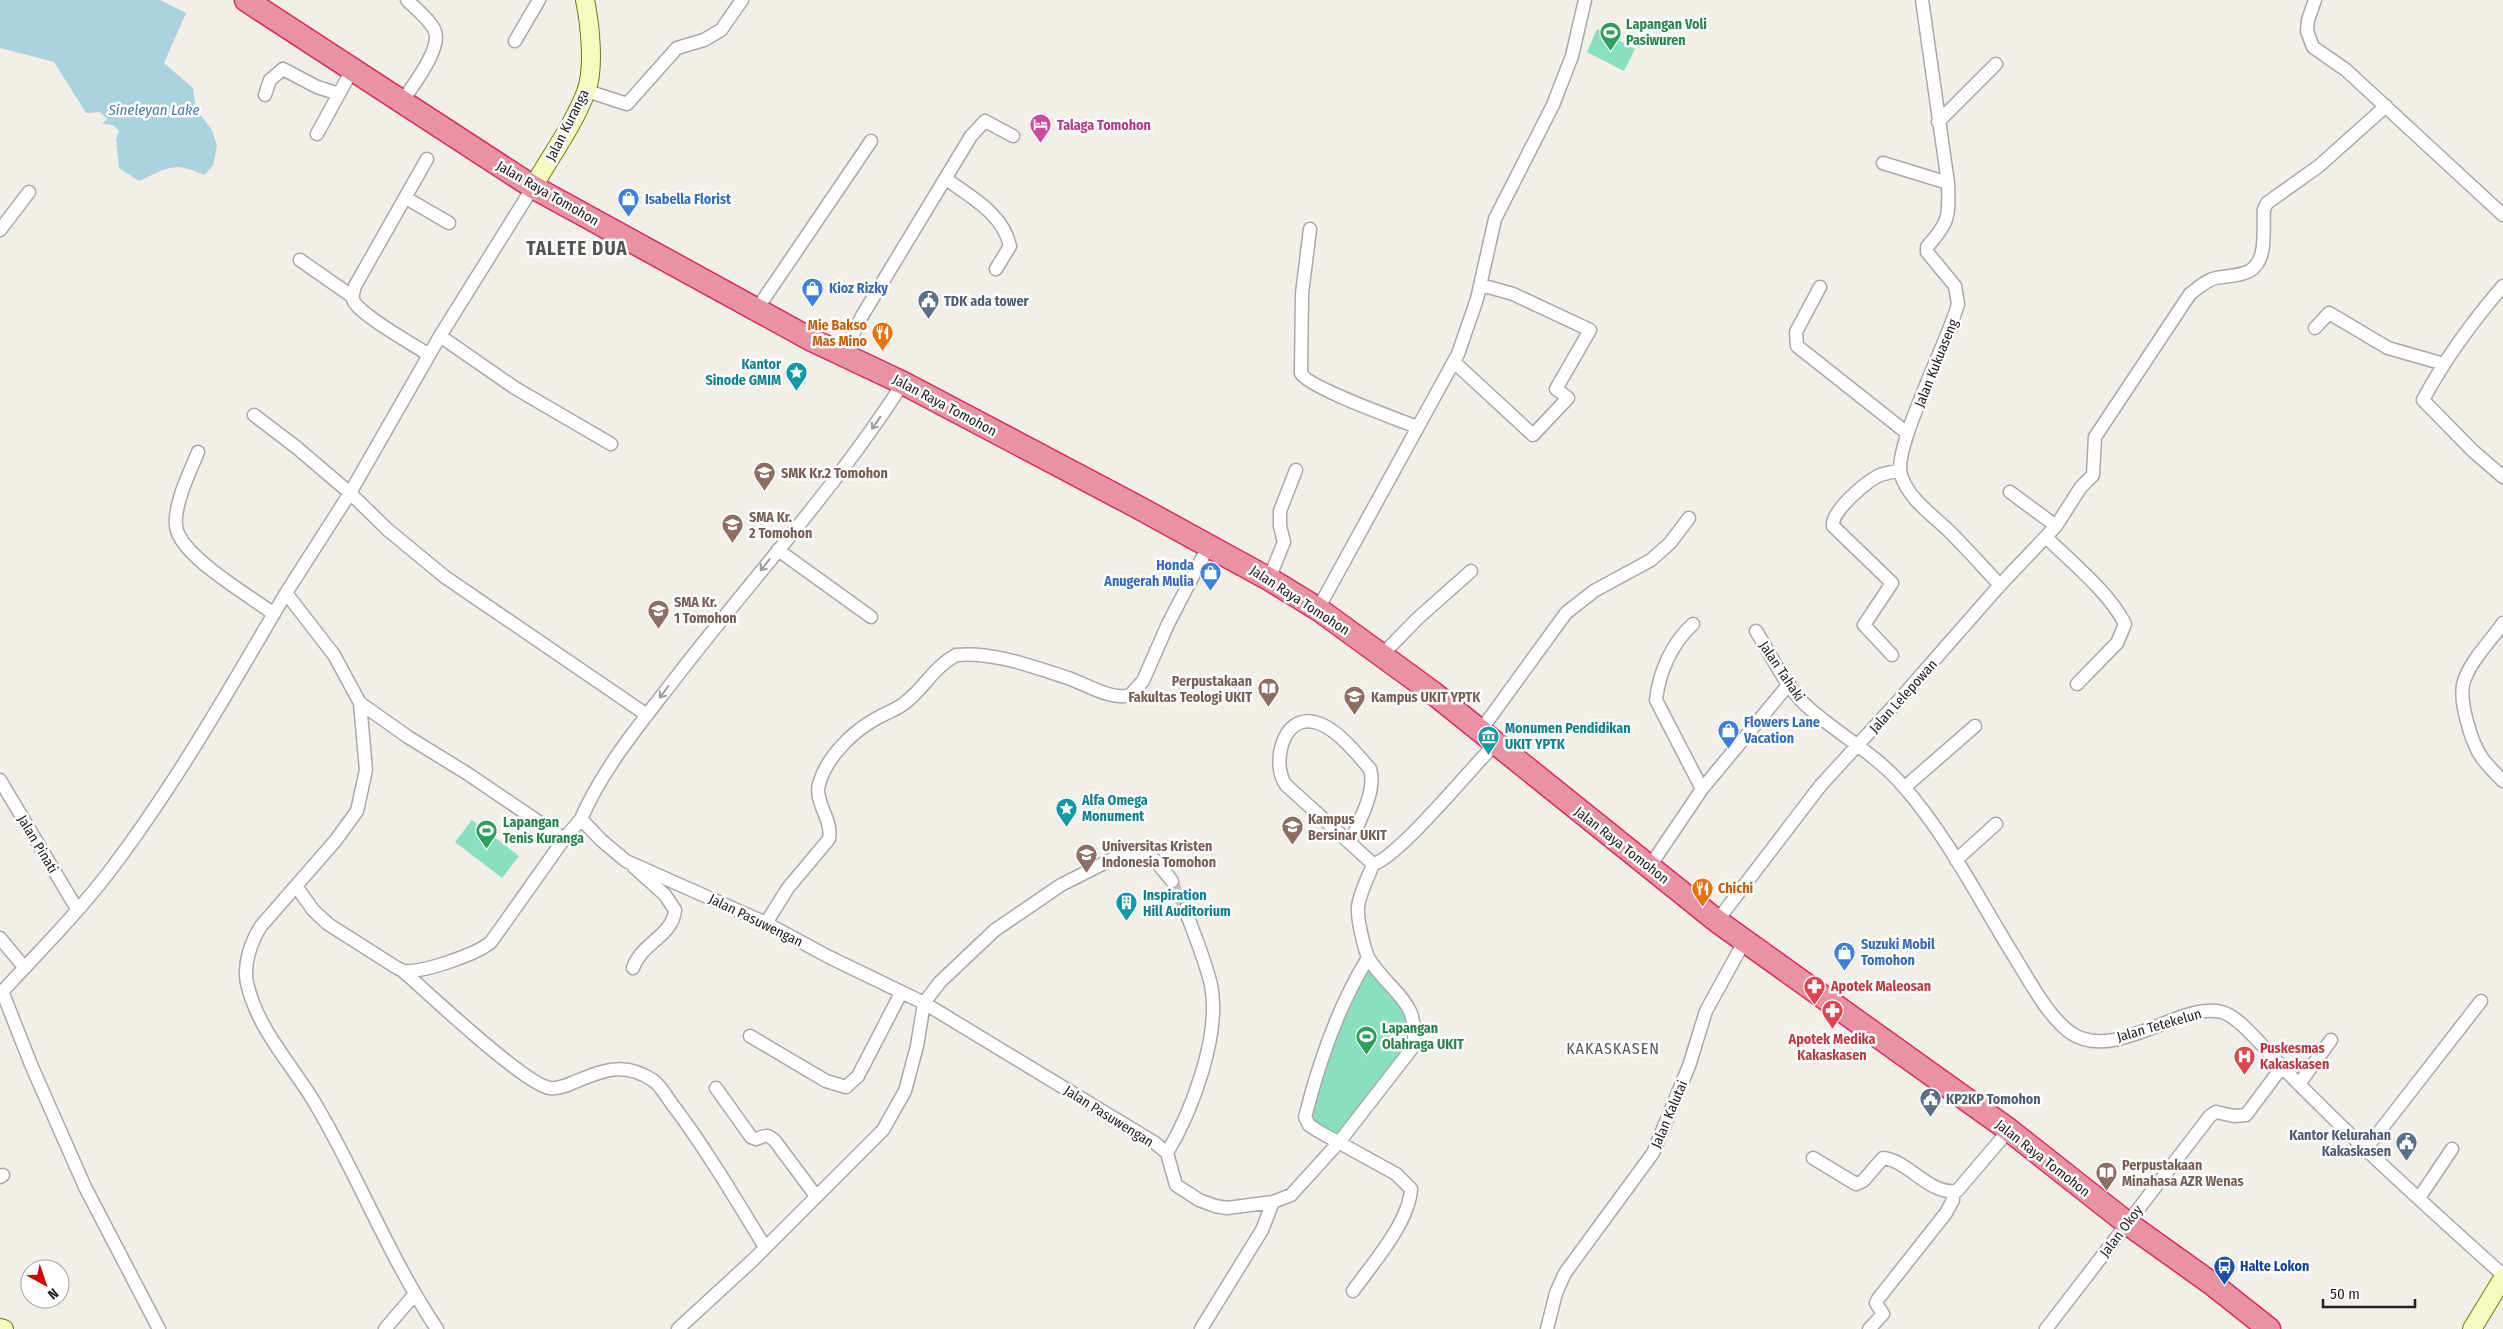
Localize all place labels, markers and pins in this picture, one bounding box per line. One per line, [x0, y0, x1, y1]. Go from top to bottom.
place label: Lapangan Voli Pasiwuren [1626, 16, 1707, 49]
sports icon: Lapangan Voli Pasiwuren [1598, 20, 1622, 51]
hotel icon: Talaga Tomohon [1029, 113, 1053, 144]
place label: Talaga Tomohon [1057, 117, 1151, 134]
shop icon: Isabella Florist [617, 187, 641, 218]
place label: Isabella Florist [645, 191, 732, 208]
shop icon: Kioz Rizky [801, 276, 825, 307]
place label: Kioz Rizky [829, 280, 888, 297]
public building icon: TDK ada tower [916, 289, 940, 320]
place label: TDK ada tower [944, 293, 1030, 310]
place label: Mie Bakso Mas Mino [808, 317, 868, 350]
restaurant icon: Mie Bakso Mas Mino [871, 321, 895, 352]
place label: Kantor Sinode GMIM [705, 356, 782, 389]
place icon: Kantor Sinode GMIM [785, 360, 809, 391]
school or university icon: SMK Kr.2 Tomohon [753, 461, 777, 492]
place label: SMK Kr.2 Tomohon [781, 465, 888, 482]
place label: SMA Kr. 2 Tomohon [748, 509, 812, 542]
school or university icon: SMA Kr. 2 Tomohon [721, 513, 745, 544]
place label: Honda Anugerah Mulia [1103, 557, 1194, 590]
shop icon: Honda Anugerah Mulia [1198, 561, 1222, 592]
place label: SMA Kr. 1 Tomohon [674, 594, 737, 627]
school or university icon: SMA Kr. 1 Tomohon [646, 598, 670, 629]
place label: Perpustakaan Fakultas Teologi UKIT [1129, 673, 1252, 706]
library icon: Perpustakaan Fakultas Teologi UKIT [1256, 677, 1280, 708]
school or university icon: Kampus UKIT YPTK [1343, 685, 1367, 716]
place label: Kampus UKIT YPTK [1371, 689, 1481, 706]
place label: Flowers Lane Vacation [1743, 714, 1820, 747]
shop icon: Flowers Lane Vacation [1716, 718, 1740, 749]
place label: Monumen Pendidikan UKIT YPTK [1505, 720, 1631, 753]
museum icon: Monumen Pendidikan UKIT YPTK [1477, 724, 1501, 755]
place label: Alfa Omega Monument [1081, 792, 1148, 825]
place icon: Alfa Omega Monument [1054, 796, 1078, 827]
place label: Kampus Bersinar UKIT [1308, 811, 1387, 844]
place label: Lapangan Tenis Kuranga [503, 814, 584, 847]
school or university icon: Kampus Bersinar UKIT [1280, 815, 1304, 846]
sports icon: Lapangan Tenis Kuranga [475, 818, 499, 849]
place label: Universitas Kristen Indonesia Tomohon [1102, 838, 1216, 871]
school or university icon: Universitas Kristen Indonesia Tomohon [1074, 842, 1098, 873]
restaurant icon: Chichi [1690, 876, 1714, 907]
place label: Chichi [1718, 880, 1754, 897]
place label: Inspiration Hill Auditorium [1143, 887, 1231, 920]
building icon: Inspiration Hill Auditorium [1115, 891, 1139, 922]
place label: Suzuki Mobil Tomohon [1861, 936, 1935, 969]
shop icon: Suzuki Mobil Tomohon [1833, 940, 1857, 971]
pharmacy icon: Apotek Maleosan [1803, 974, 1827, 1005]
place label: Apotek Maleosan [1830, 978, 1931, 995]
pharmacy icon: Apotek Medika Kakaskasen [1820, 999, 1844, 1030]
place label: Lapangan Olahraga UKIT [1382, 1020, 1464, 1053]
sports icon: Lapangan Olahraga UKIT [1354, 1024, 1378, 1055]
place label: Apotek Medika Kakaskasen [1788, 1031, 1875, 1064]
place label: Puskesmas Kakaskasen [2260, 1040, 2329, 1073]
hospital icon: Puskesmas Kakaskasen [2232, 1044, 2256, 1075]
public building icon: KP2KP Tomohon [1918, 1087, 1942, 1118]
place label: KP2KP Tomohon [1946, 1091, 2041, 1108]
place label: Kantor Kelurahan Kakaskasen [2289, 1127, 2391, 1160]
public building icon: Kantor Kelurahan Kakaskasen [2395, 1131, 2419, 1162]
place label: Perpustakaan Minahasa AZR Wenas [2122, 1157, 2244, 1190]
library icon: Perpustakaan Minahasa AZR Wenas [2094, 1161, 2118, 1192]
bus stop icon: Halte Lokon [2212, 1254, 2236, 1285]
place label: Halte Lokon [2240, 1258, 2309, 1275]

